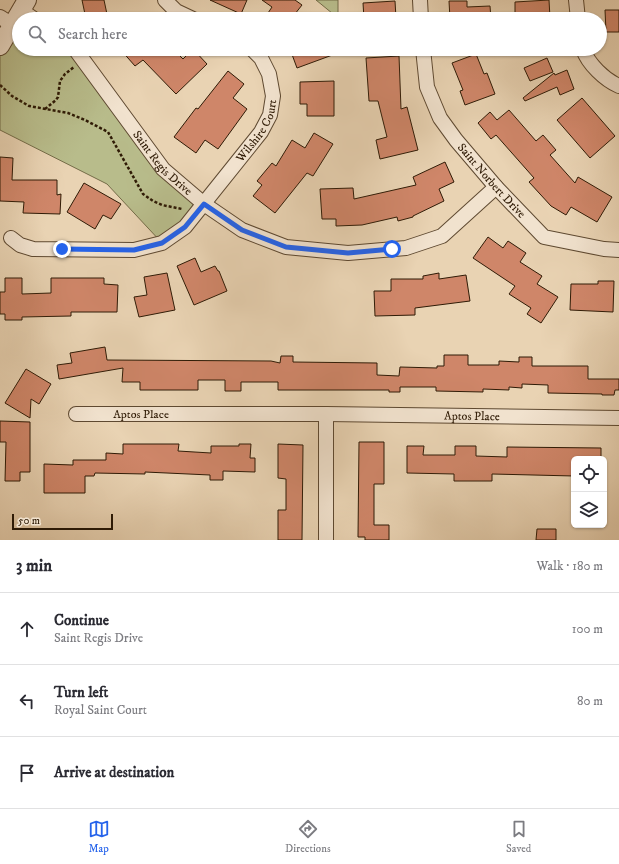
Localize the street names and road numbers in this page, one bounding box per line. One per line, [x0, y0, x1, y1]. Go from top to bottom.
street label: Wilshire Court [232, 98, 280, 166]
street label: Saint Regis Drive [129, 128, 195, 199]
street label: Saint Norbert Drive [454, 140, 529, 221]
street label: Aptos Place [113, 407, 169, 422]
street label: Aptos Place [444, 409, 500, 424]

